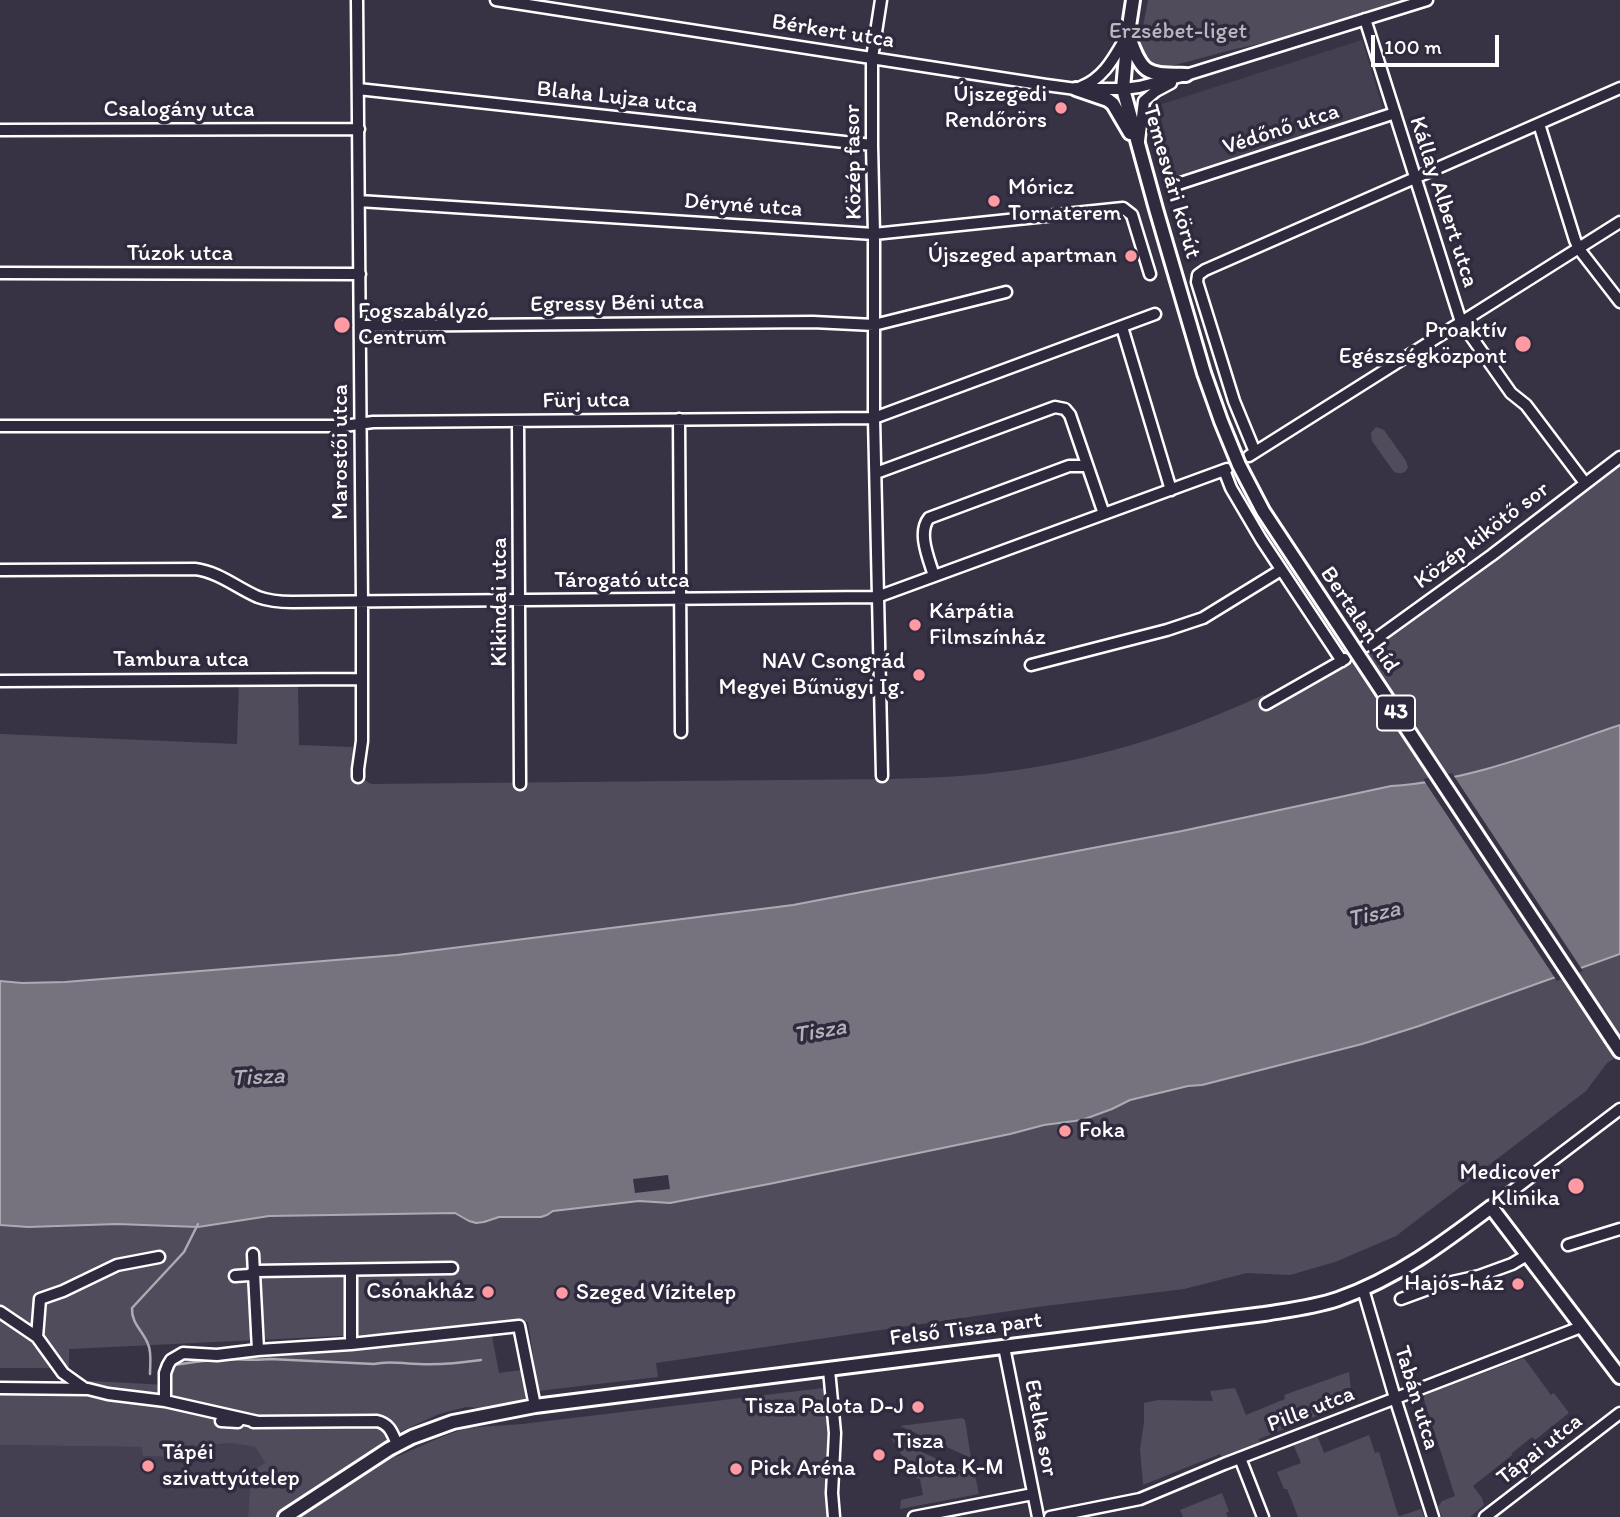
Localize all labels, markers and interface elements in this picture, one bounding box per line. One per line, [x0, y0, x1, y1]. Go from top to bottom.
street label: Bérkert utca [770, 9, 896, 55]
park label: Erzsébet-liget [1109, 18, 1247, 46]
scale bar [1375, 21, 1503, 65]
text: 100 m [1384, 34, 1442, 59]
street label: Blaha Lujza utca [535, 76, 699, 120]
place label: Újszegedi Rendőrörs [945, 81, 1047, 135]
street label: Csalogány utca [103, 96, 255, 124]
street label: Védőnő utca [1219, 98, 1343, 162]
marker: Újszegedi Rendőrörs [1053, 100, 1069, 116]
street label: Temesvári körút [1136, 102, 1206, 262]
street label: Közép fasor [839, 104, 869, 220]
street label: Kállay Albert utca [1402, 113, 1484, 291]
place label: Móricz Tornaterem [1008, 174, 1121, 228]
street label: Déryné utca [683, 188, 803, 224]
marker: Móricz Tornaterem [986, 193, 1002, 209]
street label: Túzok utca [127, 240, 233, 268]
place label: Újszeged apartman [928, 242, 1117, 270]
marker: Újszeged apartman [1123, 248, 1139, 264]
street label: Egressy Béni utca [530, 289, 704, 319]
place label: Fogszabályzó Centrum [358, 298, 489, 352]
marker: Fogszabályzó Centrum [332, 315, 352, 335]
place label: Proaktív Egészségközpont [1339, 317, 1507, 371]
marker: Proaktív Egészségközpont [1513, 334, 1533, 354]
street label: Marostői utca [327, 384, 355, 520]
street label: Fürj utca [542, 386, 630, 416]
street label: Közép kikötő sor [1409, 476, 1555, 596]
street label: Kikindai utca [486, 537, 514, 667]
street label: Bertalan híd [1313, 562, 1405, 678]
street label: Tárogató utca [554, 567, 690, 595]
place label: Kárpátia Filmszínház [929, 598, 1046, 652]
marker: Kárpátia Filmszínház [907, 617, 923, 633]
street label: Tambura utca [113, 646, 249, 674]
place label: NAV Csongrád Megyei Bűnügyi Ig. [718, 648, 905, 702]
marker: NAV Csongrád Megyei Bűnügyi Ig. [911, 667, 927, 683]
road number: 43 [1377, 696, 1415, 730]
water label: Tisza [1345, 895, 1403, 935]
water label: Tisza [791, 1013, 849, 1051]
water label: Tisza [231, 1062, 285, 1094]
place label: Foka [1079, 1117, 1125, 1145]
marker: Foka [1057, 1123, 1073, 1139]
place label: Medicover Klinika [1459, 1159, 1560, 1213]
marker: Medicover Klinika [1566, 1176, 1586, 1196]
place label: Hajós-ház [1404, 1270, 1504, 1298]
marker: Hajós-ház [1510, 1276, 1526, 1292]
place label: Csónakház [366, 1278, 474, 1306]
place label: Szeged Vízitelep [576, 1279, 736, 1307]
marker: Csónakház [480, 1284, 496, 1300]
marker: Szeged Vízitelep [554, 1285, 570, 1301]
street label: Felső Tisza part [888, 1307, 1044, 1353]
street label: Tabán utca [1387, 1343, 1445, 1453]
street label: Etelka sor [1017, 1377, 1063, 1479]
street label: Pille utca [1263, 1381, 1359, 1439]
place label: Tisza Palota D-J [745, 1393, 904, 1421]
marker: Tisza Palota D-J [910, 1399, 926, 1415]
street label: Tápai utca [1492, 1408, 1588, 1492]
place label: Tisza Palota K-M [893, 1428, 1004, 1482]
place label: Tápéi szivattyútelep [162, 1439, 300, 1493]
marker: Tisza Palota K-M [871, 1447, 887, 1463]
place label: Pick Aréna [750, 1455, 856, 1483]
marker: Tápéi szivattyútelep [140, 1458, 156, 1474]
marker: Pick Aréna [728, 1461, 744, 1477]

